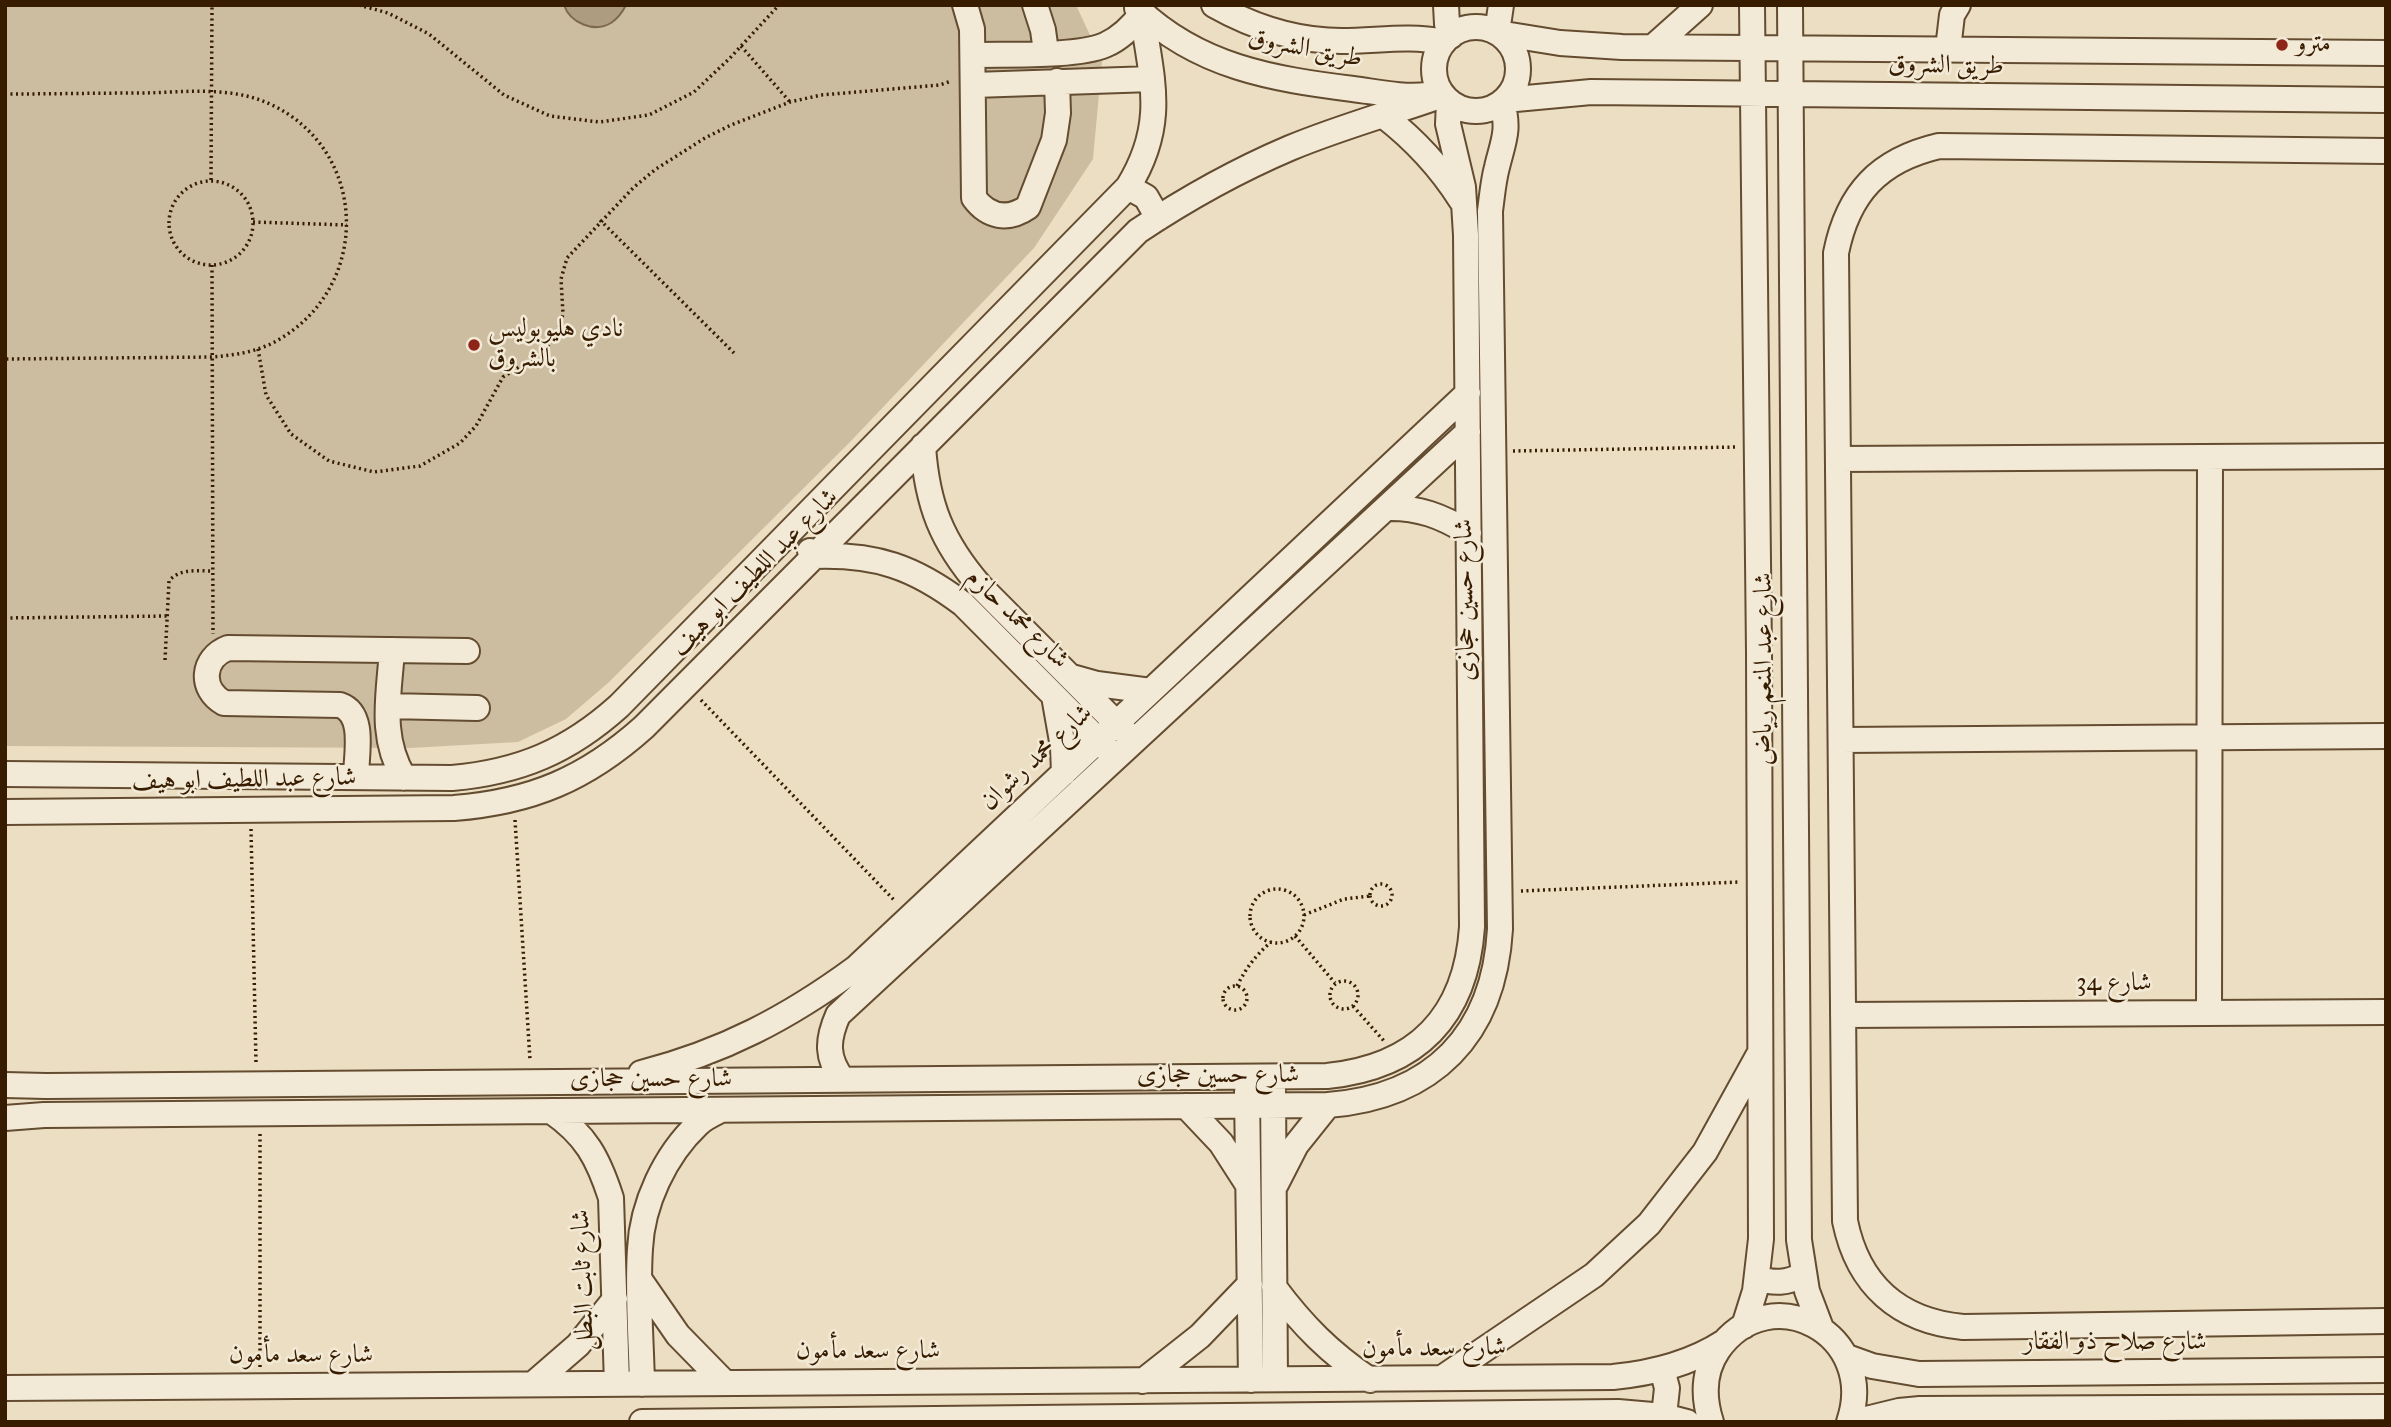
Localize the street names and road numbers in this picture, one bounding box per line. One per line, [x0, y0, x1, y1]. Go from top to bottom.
street label: طريق الشروق [1245, 23, 1365, 75]
street label: طريق الشروق [1888, 49, 2004, 83]
street label: شارع عبد اللطيف ابو هيف [665, 483, 845, 663]
street label: شارع حسين حجازى [1449, 518, 1483, 682]
street label: شارع محمد حازم [959, 562, 1075, 676]
street label: شارع عبد المنعم رياض [1749, 572, 1781, 766]
street label: شارع محمد رشوان [974, 698, 1100, 818]
street label: شارع عبد اللطيف ابو هيف [131, 762, 357, 798]
street label: شارع 34 [2076, 968, 2152, 1000]
street label: شارع حسين حجازى [1137, 1060, 1299, 1092]
street label: شارع حسين حجازى [570, 1064, 732, 1096]
street label: شارع ثابت البطل [566, 1209, 602, 1351]
street label: شارع صلاح ذو الفقار [2023, 1327, 2207, 1359]
street label: شارع سعد مأمون [1362, 1332, 1506, 1366]
street label: شارع سعد مأمون [796, 1336, 940, 1368]
street label: شارع سعد مأمون [229, 1340, 373, 1372]

